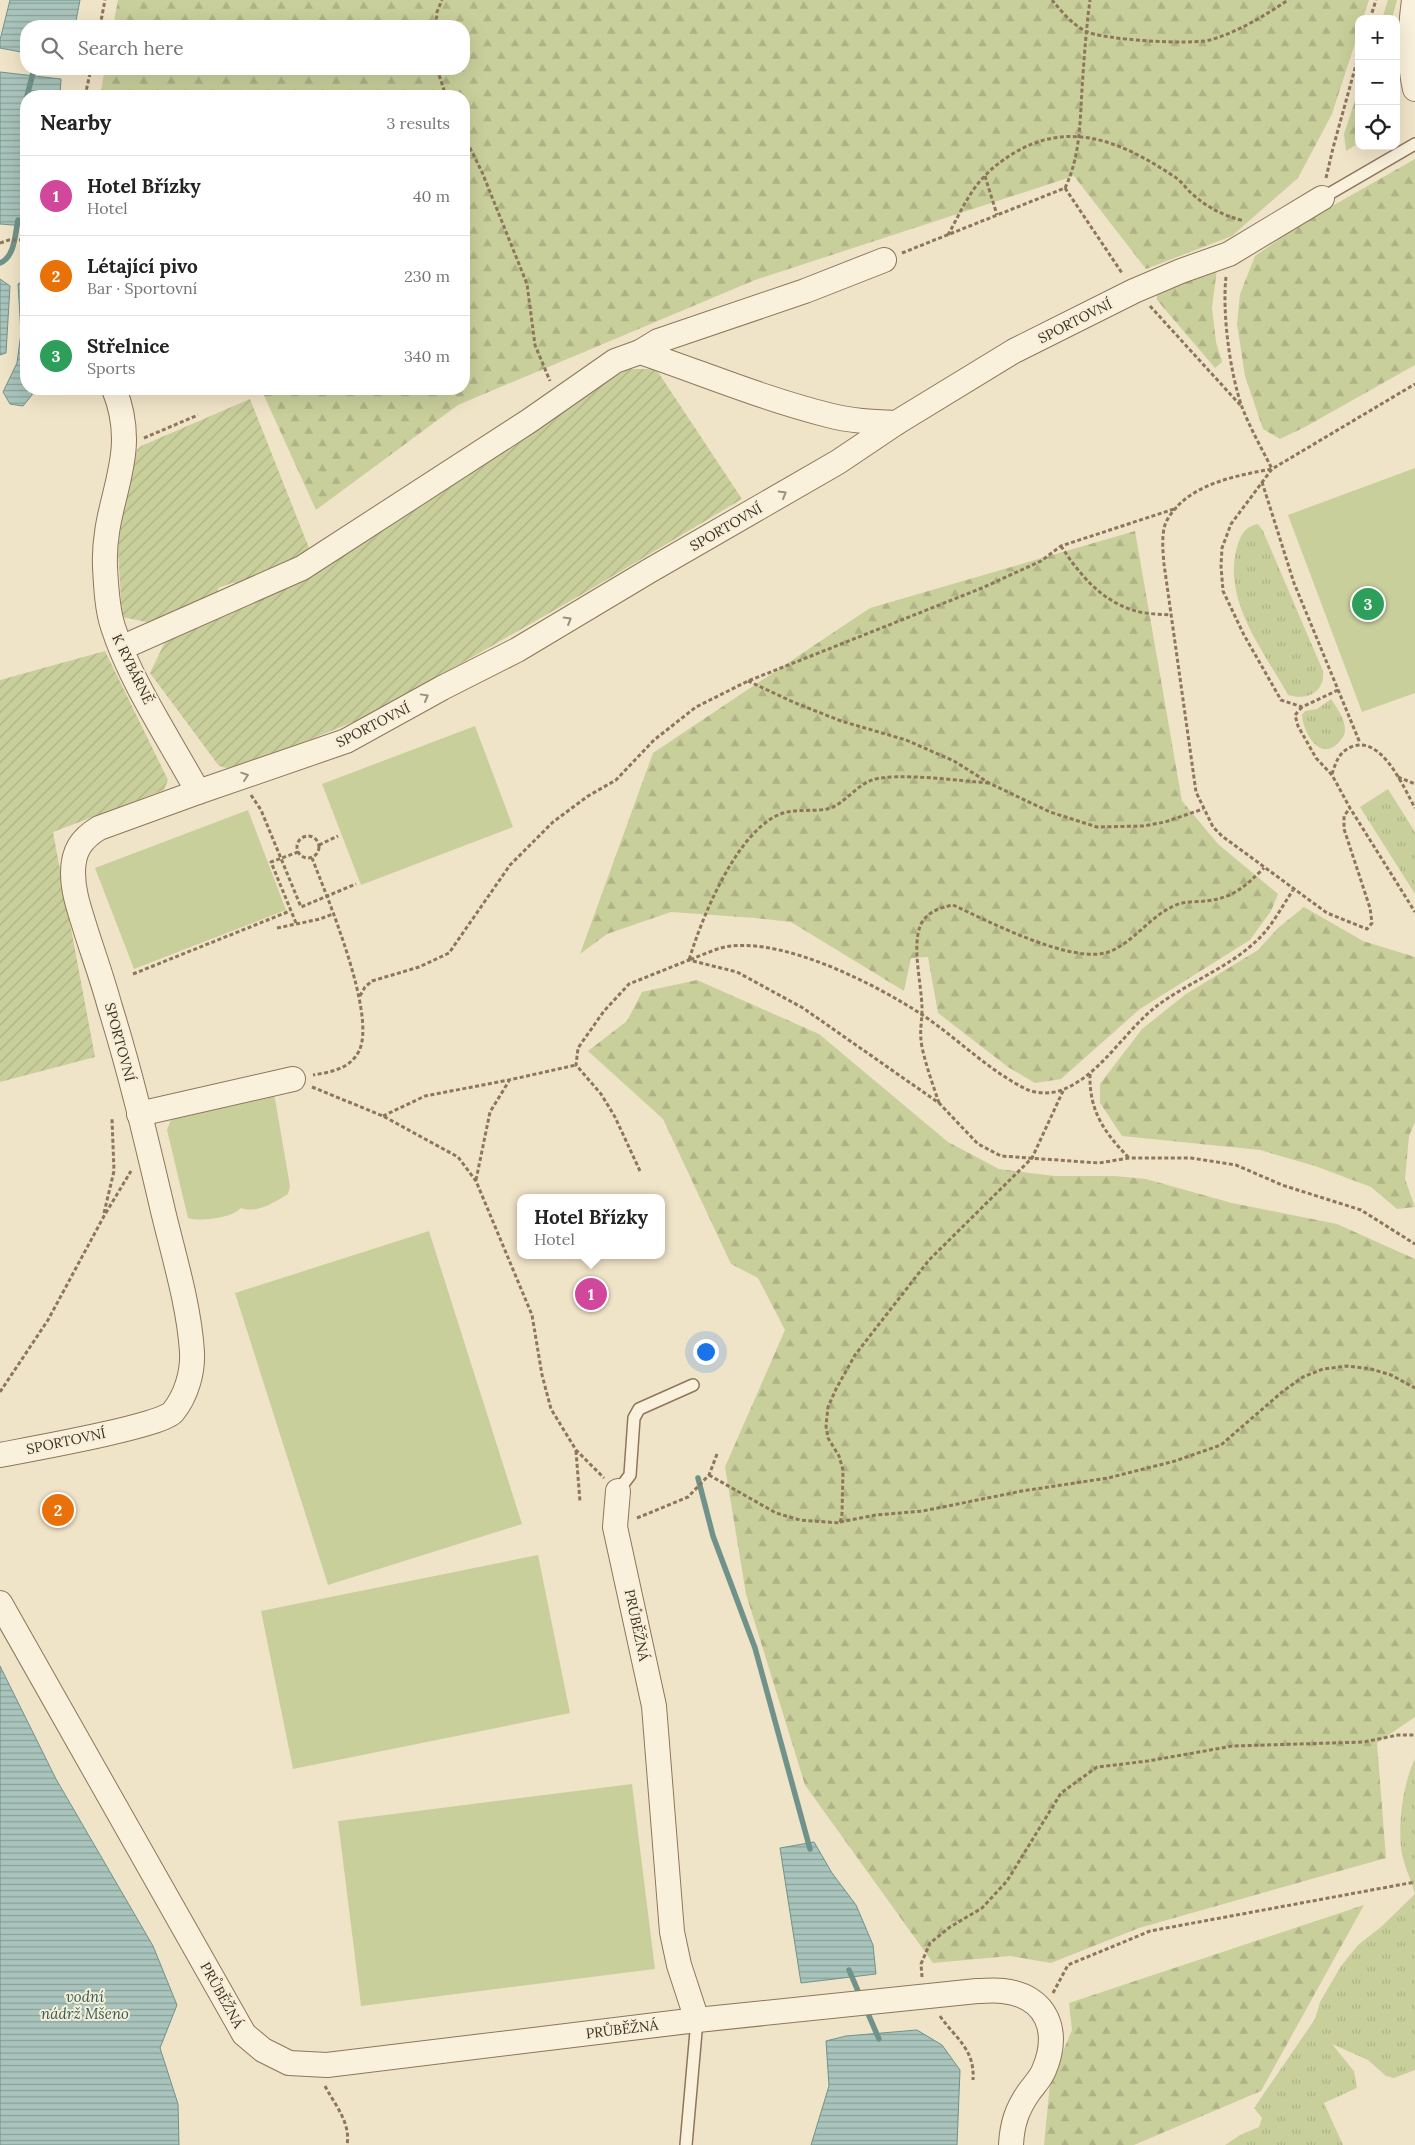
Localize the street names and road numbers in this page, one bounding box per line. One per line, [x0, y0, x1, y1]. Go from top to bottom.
street label: SPORTOVNÍ [1035, 295, 1115, 347]
street label: SPORTOVNÍ [687, 499, 766, 555]
street label: K RYBÁRNĚ [108, 631, 158, 707]
street label: SPORTOVNÍ [333, 699, 413, 751]
street label: SPORTOVNÍ [101, 1001, 139, 1084]
street label: SPORTOVNÍ [25, 1424, 108, 1458]
street label: PRŮBĚŽNÁ [621, 1587, 653, 1663]
street label: PRŮBĚŽNÁ [196, 1959, 248, 2031]
street label: PRŮBĚŽNÁ [585, 2016, 660, 2042]

